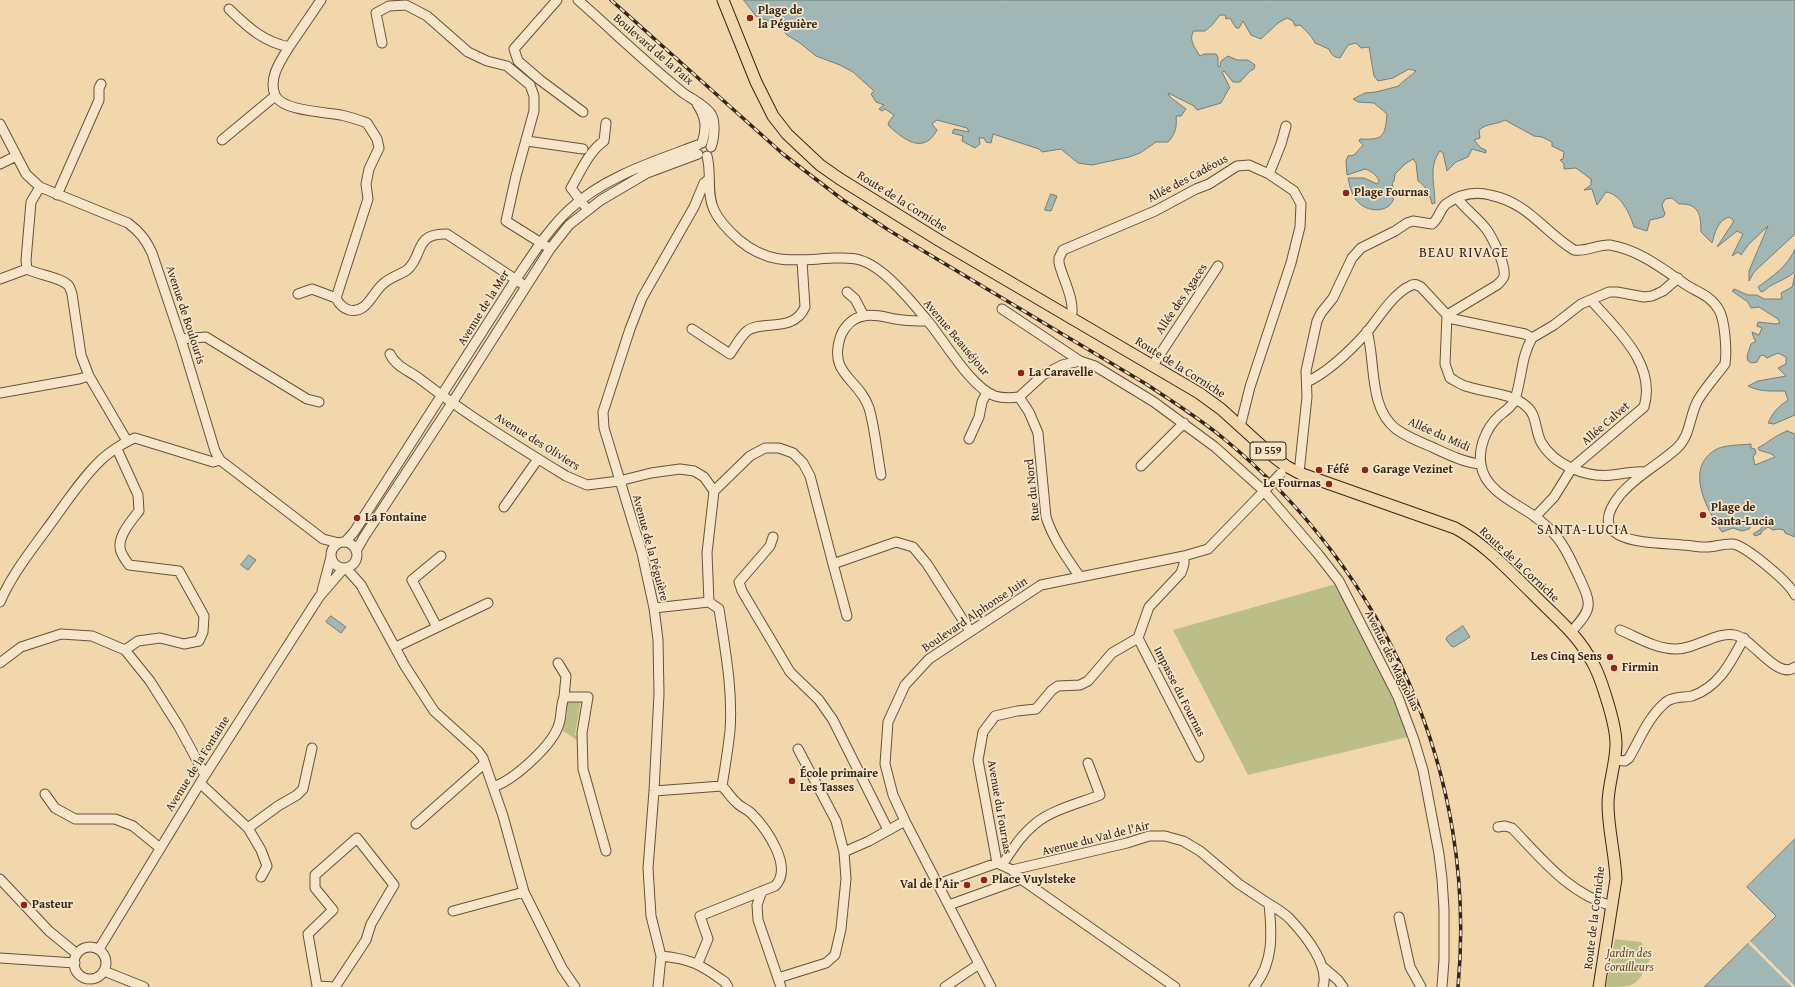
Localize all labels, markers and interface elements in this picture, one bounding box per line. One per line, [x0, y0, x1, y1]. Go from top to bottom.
place label: Plage de la Péguière [758, 4, 817, 32]
street label: Boulevard de la Paix [610, 11, 696, 89]
marker: Plage de la Péguière [745, 13, 755, 23]
street label: Allée des Cadéous [1145, 152, 1231, 206]
street label: Route de la Corniche [854, 168, 950, 236]
place label: Plage Fournas [1354, 186, 1429, 200]
marker: Plage Fournas [1341, 188, 1351, 198]
district label: BEAU RIVAGE [1419, 245, 1509, 261]
street label: Allée des Agaces [1153, 261, 1211, 337]
street label: Avenue de Boulouris [162, 264, 208, 366]
street label: Avenue de la Mer [455, 268, 513, 348]
street label: Avenue Beauséjour [920, 297, 992, 379]
street label: Route de la Corniche [1132, 334, 1228, 402]
place label: La Caravelle [1029, 366, 1093, 380]
marker: La Caravelle [1016, 368, 1026, 378]
street label: Allée Calvet [1579, 399, 1633, 449]
street label: Avenue des Oliviers [492, 410, 582, 474]
street label: Allée du Midi [1406, 415, 1472, 455]
road number: D 559 [1250, 442, 1286, 460]
street label: Rue du Nord [1023, 458, 1043, 522]
place label: Féfé [1327, 463, 1349, 477]
place label: Garage Vezinet [1373, 463, 1453, 477]
marker: Féfé [1314, 465, 1324, 475]
marker: Garage Vezinet [1360, 465, 1370, 475]
place label: Le Fournas [1263, 477, 1321, 491]
marker: Le Fournas [1324, 479, 1334, 489]
street label: Avenue de la Péguière [629, 493, 671, 603]
place label: Plage de Santa-Lucia [1711, 501, 1774, 529]
marker: Plage de Santa-Lucia [1698, 510, 1708, 520]
place label: La Fontaine [365, 511, 427, 525]
marker: La Fontaine [352, 513, 362, 523]
district label: SANTA-LUCIA [1537, 522, 1629, 538]
street label: Route de la Corniche [1476, 524, 1562, 606]
street label: Boulevard Alphonse Juin [920, 574, 1030, 656]
street label: Avenue des Magnolias [1361, 608, 1423, 714]
street label: Impasse du Fournas [1150, 645, 1208, 739]
place label: Les Cinq Sens [1531, 650, 1602, 664]
marker: Les Cinq Sens [1605, 652, 1615, 662]
place label: Firmin [1622, 661, 1659, 675]
marker: Firmin [1609, 663, 1619, 673]
street label: Avenue de la Fontaine [163, 714, 233, 814]
street label: Avenue du Fournas [984, 759, 1014, 855]
place label: École primaire Les Tasses [800, 767, 878, 795]
marker: École primaire Les Tasses [787, 776, 797, 786]
street label: Avenue du Val de l'Air [1041, 819, 1151, 859]
street label: Route de la Corniche [1582, 866, 1608, 970]
place label: Place Vuylsteke [992, 873, 1076, 887]
marker: Place Vuylsteke [979, 875, 989, 885]
place label: Val de l’Air [900, 878, 959, 892]
marker: Val de l’Air [962, 880, 972, 890]
place label: Pasteur [32, 898, 73, 912]
marker: Pasteur [19, 900, 29, 910]
park label: Jardin des Corailleurs [1604, 947, 1654, 975]

